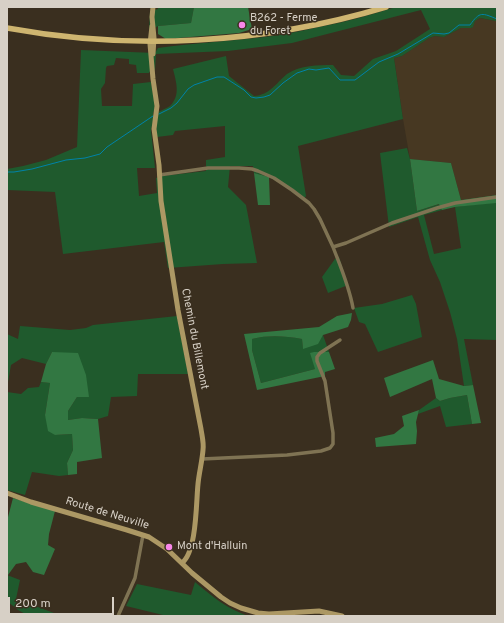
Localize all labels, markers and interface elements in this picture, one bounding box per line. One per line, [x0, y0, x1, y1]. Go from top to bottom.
place label: B262 - Ferme du Foret [250, 12, 318, 38]
marker: B262 - Ferme du Foret [237, 20, 247, 30]
street label: Chemin du Billemont [178, 287, 210, 391]
street label: Route de Neuville [64, 495, 150, 533]
place label: Mont d'Halluin [177, 540, 247, 554]
marker: Mont d'Halluin [164, 542, 174, 552]
scale bar [10, 589, 116, 615]
text: 200 m [15, 596, 51, 612]

